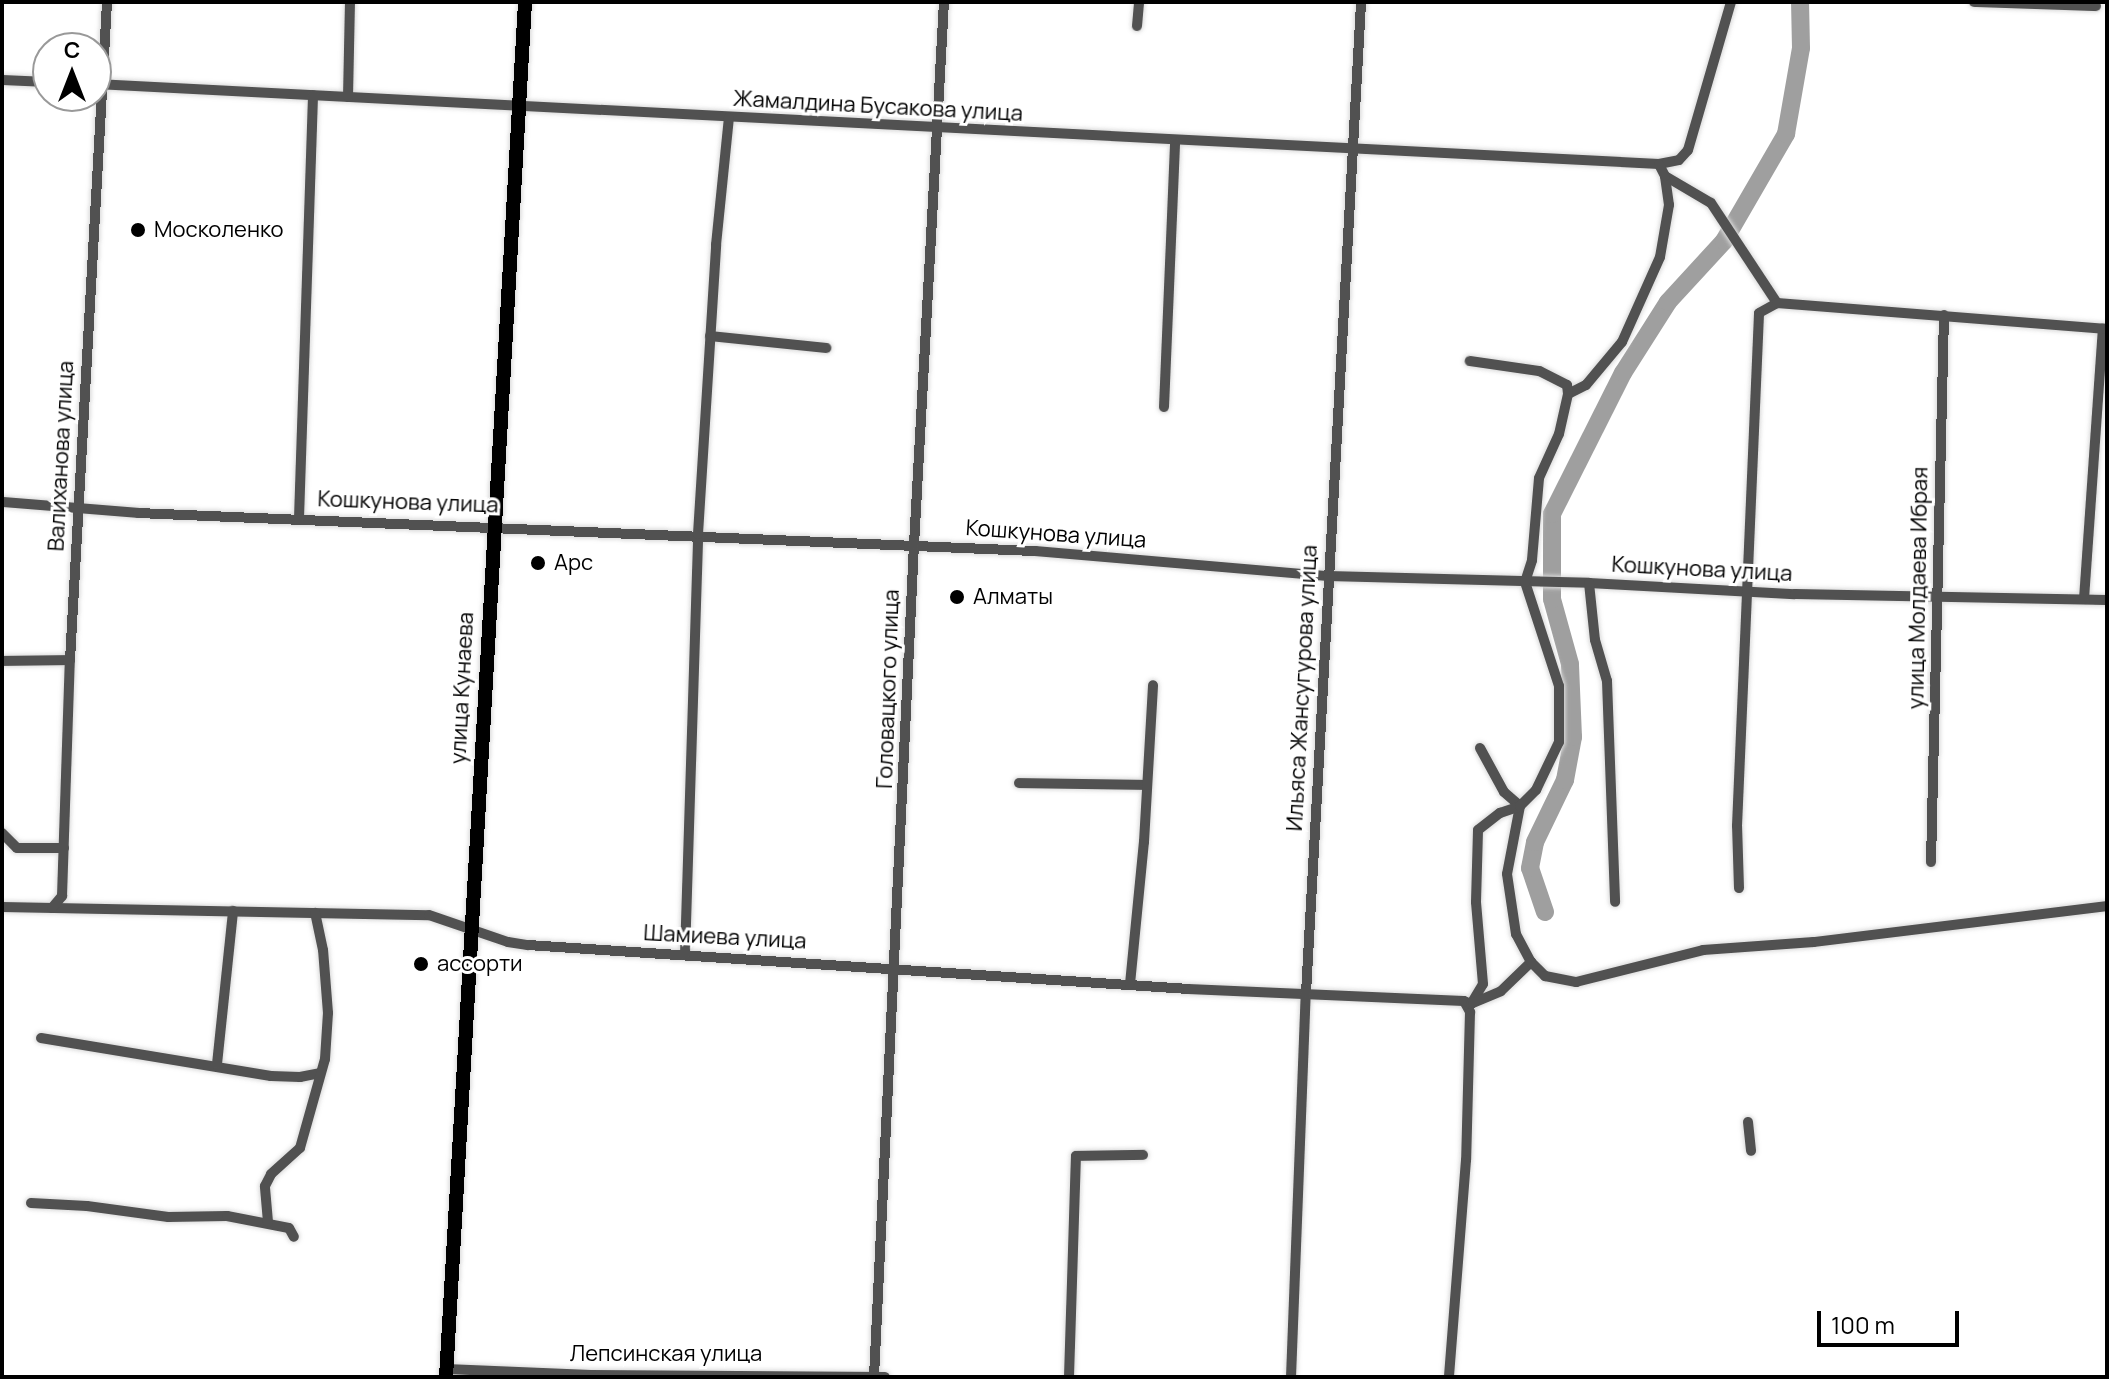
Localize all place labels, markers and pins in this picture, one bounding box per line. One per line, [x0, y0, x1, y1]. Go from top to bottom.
place label: Москоленко [154, 217, 284, 243]
marker: Москоленко [129, 221, 147, 239]
place label: Арс [554, 550, 593, 576]
marker: Арс [529, 554, 547, 572]
place label: Алматы [973, 584, 1053, 610]
marker: Алматы [948, 588, 966, 606]
place label: ассорти [437, 951, 523, 977]
marker: ассорти [412, 955, 430, 973]

